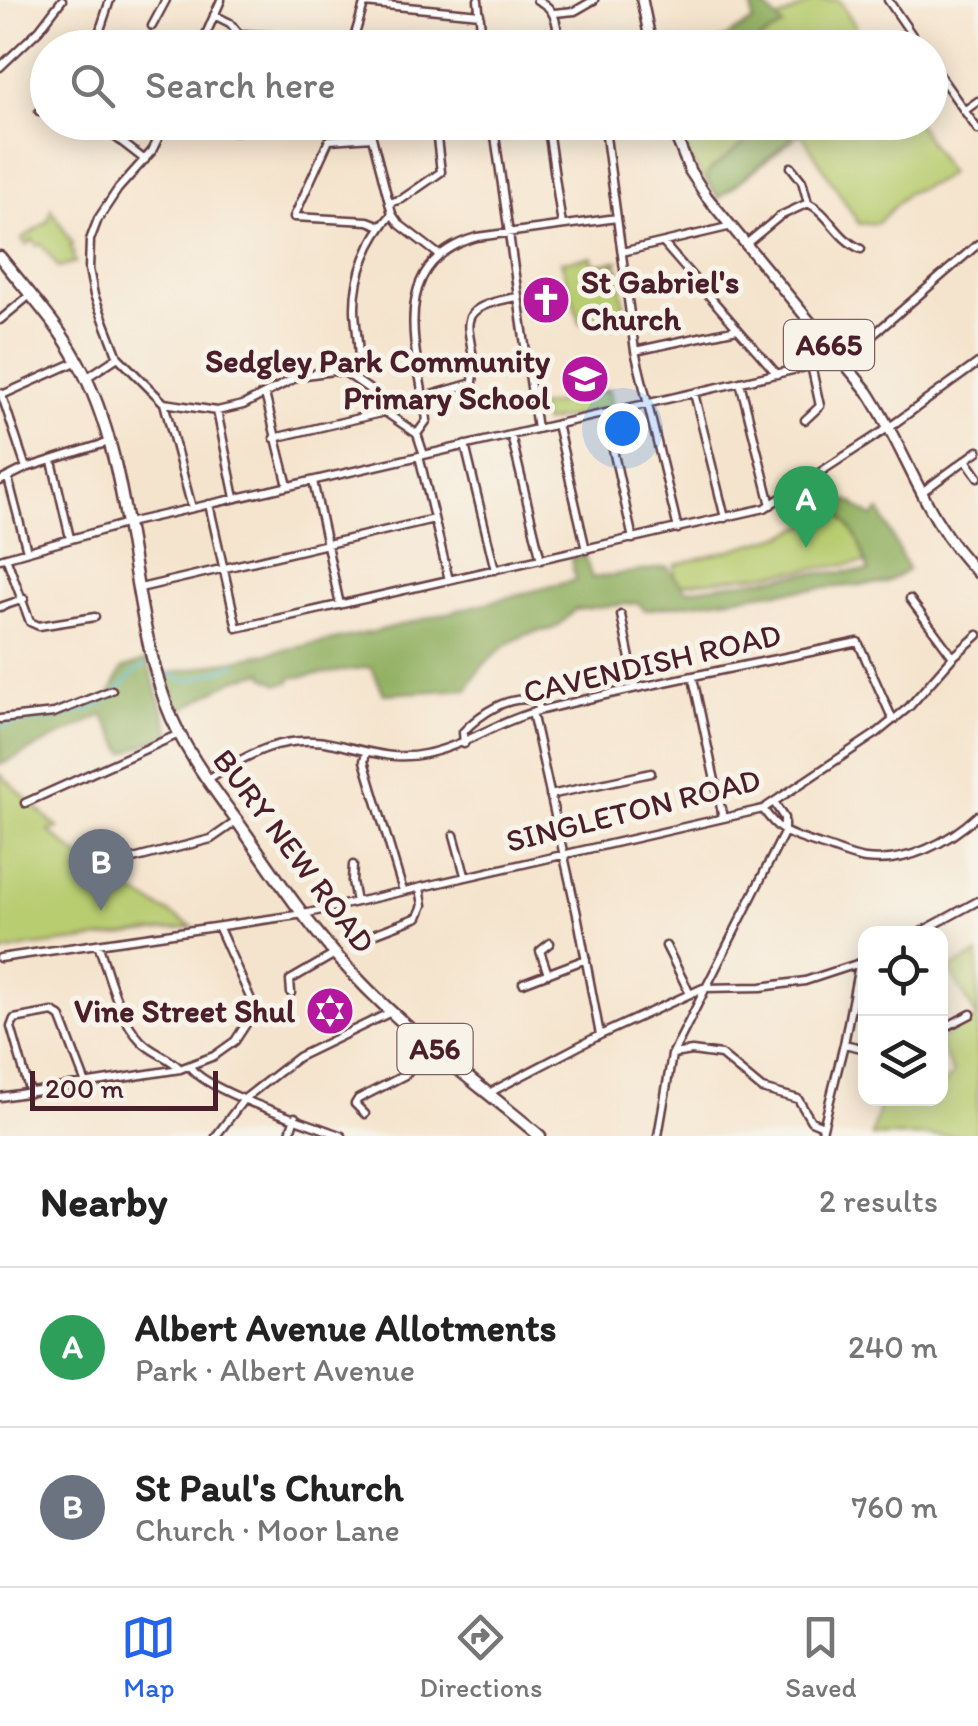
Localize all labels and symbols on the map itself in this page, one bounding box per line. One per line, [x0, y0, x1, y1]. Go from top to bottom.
place label: St Gabriel's Church [581, 263, 739, 338]
church icon: St Gabriel's Church [520, 274, 572, 326]
road number: A665 [784, 320, 874, 370]
place label: Sedgley Park Community Primary School [205, 342, 551, 417]
school or university icon: Sedgley Park Community Primary School [559, 353, 611, 405]
your location [597, 403, 648, 454]
pin: A [774, 466, 838, 548]
street label: CAVENDISH ROAD [520, 615, 784, 711]
street label: BURY NEW ROAD [205, 741, 383, 961]
street label: SINGLETON ROAD [502, 760, 764, 860]
pin: B [68, 828, 134, 911]
synagogue icon: Vine Street Shul [304, 985, 356, 1037]
place label: Vine Street Shul [74, 992, 296, 1030]
road number: A56 [398, 1024, 472, 1074]
scale bar [30, 1066, 218, 1110]

